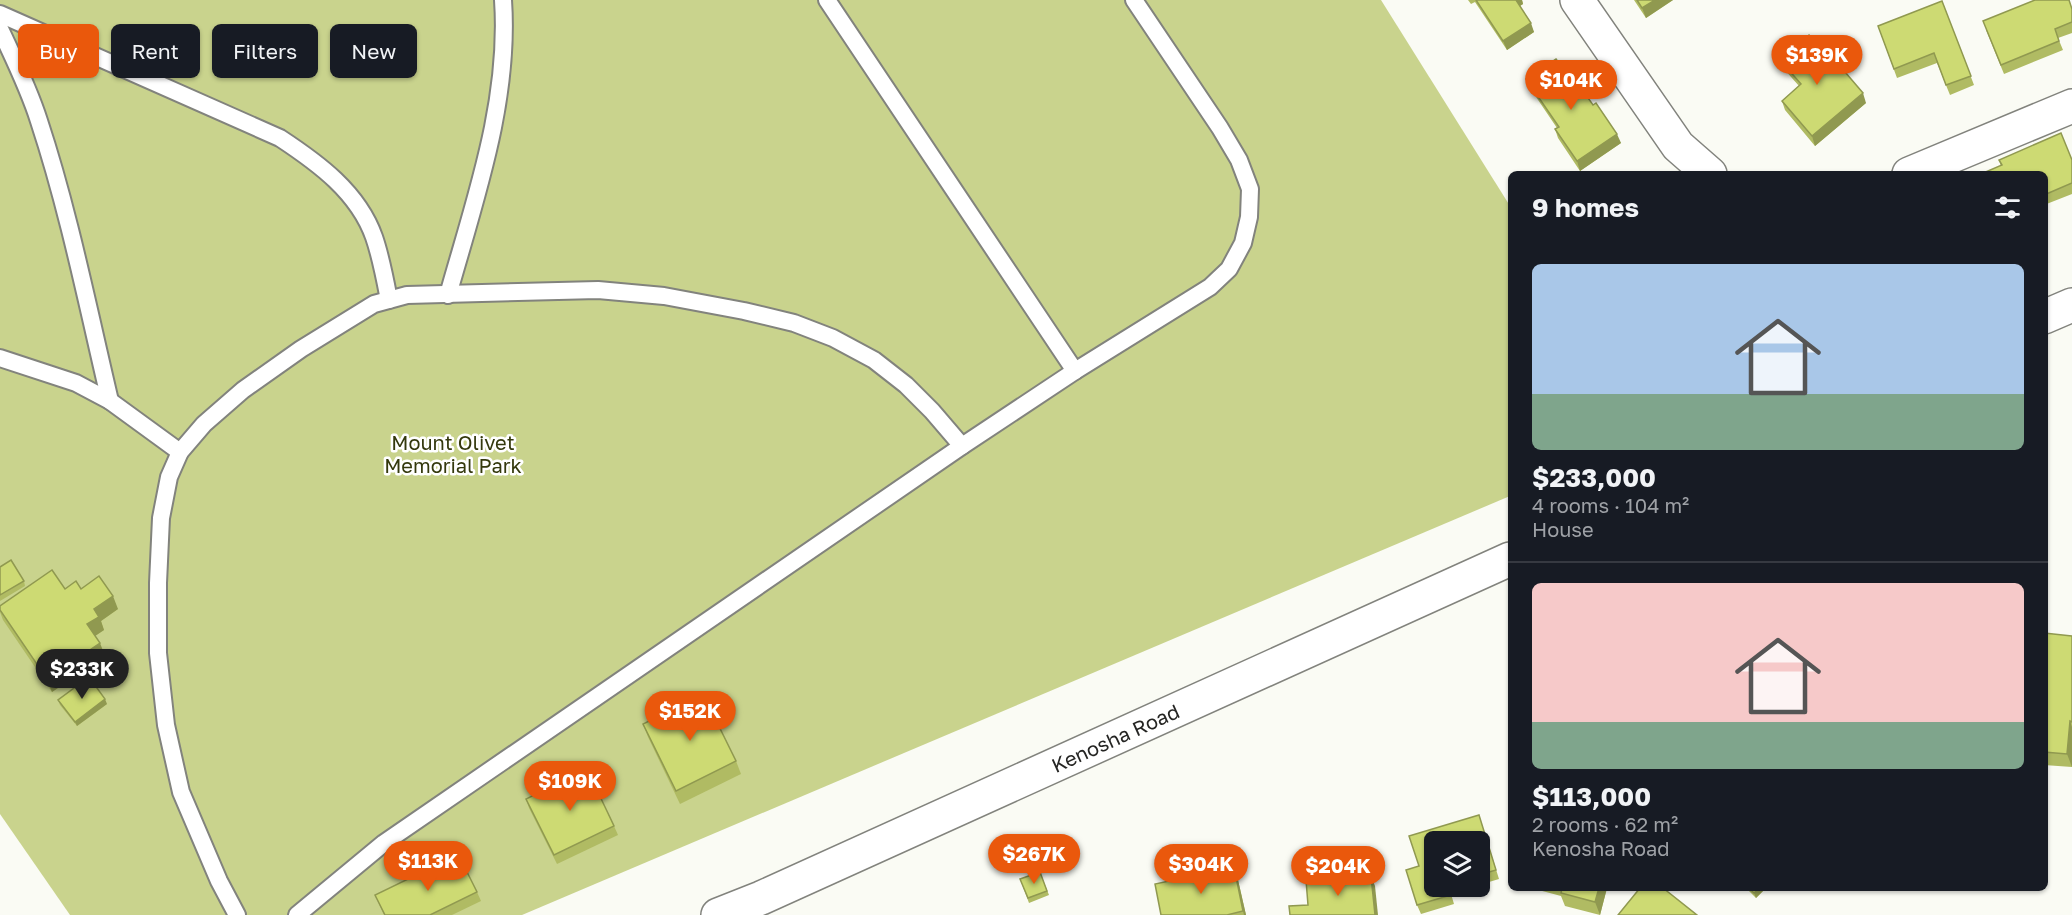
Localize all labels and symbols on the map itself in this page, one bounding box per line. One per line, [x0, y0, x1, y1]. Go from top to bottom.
pin: $139K [1775, 35, 1859, 86]
pin: $104K [1529, 60, 1613, 111]
park label: Mount Olivet Memorial Park [384, 430, 522, 477]
pin: $233K [40, 649, 124, 700]
pin: $152K [648, 691, 732, 742]
street label: Kenosha Road [1048, 698, 1183, 777]
pin: $109K [528, 761, 612, 812]
pin: $267K [992, 834, 1076, 885]
pin: $113K [386, 841, 470, 892]
pin: $304K [1159, 844, 1243, 895]
pin: $204K [1296, 846, 1380, 897]

